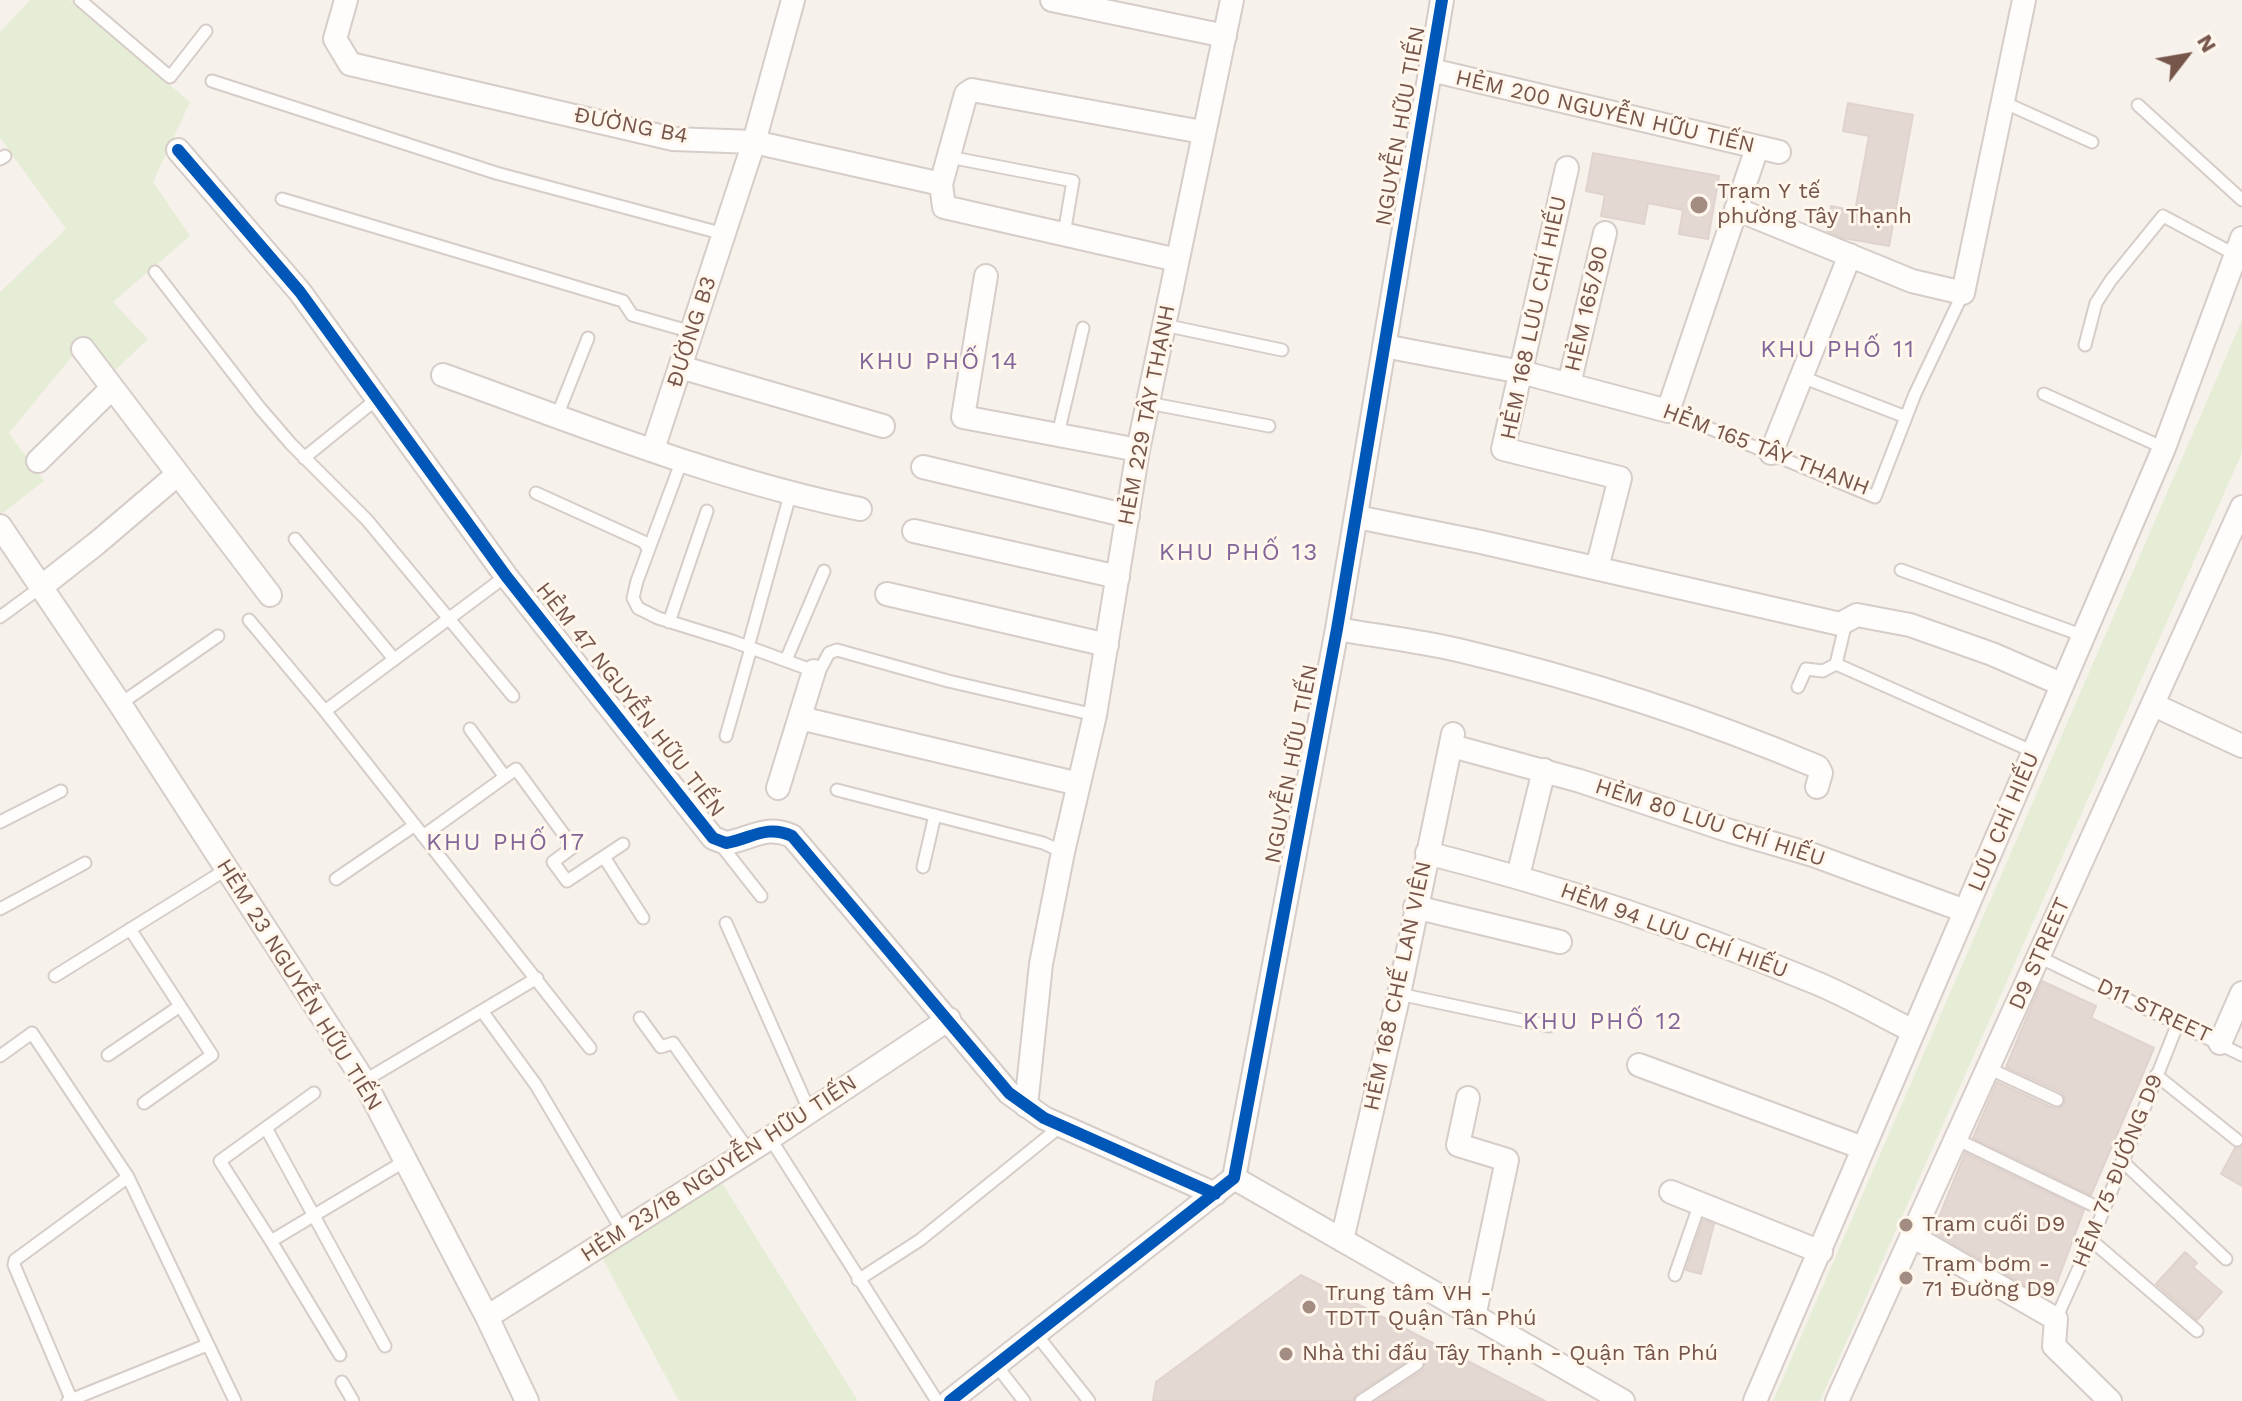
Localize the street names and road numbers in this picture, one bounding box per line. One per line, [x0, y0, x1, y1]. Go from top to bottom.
street label: NGUYỄN HỮU TIẾN [1370, 24, 1432, 228]
street label: HẺM 200 NGUYỄN HỮU TIẾN [1453, 65, 1757, 159]
street label: ĐƯỜNG B4 [572, 102, 690, 150]
street label: HẺM 168 LƯU CHÍ HIẾU [1495, 194, 1573, 442]
street label: HẺM 165/90 [1560, 244, 1614, 374]
street label: ĐƯỜNG B3 [662, 273, 722, 391]
street label: HẺM 229 TÂY THẠNH [1113, 303, 1181, 527]
street label: HẺM 165 TÂY THẠNH [1659, 398, 1873, 502]
street label: HẺM 47 NGUYỄN HỮU TIẾN [530, 577, 730, 823]
street label: NGUYỄN HỮU TIẾN [1260, 662, 1324, 866]
street label: LƯU CHÍ HIẾU [1963, 748, 2045, 896]
street label: HẺM 80 LƯU CHÍ HIẾU [1592, 773, 1828, 873]
street label: HẺM 23 NGUYỄN HỮU TIẾN [210, 854, 388, 1116]
street label: HẺM 168 CHẾ LAN VIÊN [1359, 859, 1437, 1113]
street label: HẺM 94 LƯU CHÍ HIẾU [1557, 878, 1791, 984]
street label: D9 STREET [2004, 894, 2076, 1014]
street label: D11 STREET [2093, 973, 2215, 1049]
street label: HẺM 23/18 NGUYỄN HỮU TIẾN [576, 1070, 862, 1268]
street label: HẺM 75 ĐƯỜNG D9 [2067, 1070, 2169, 1272]

